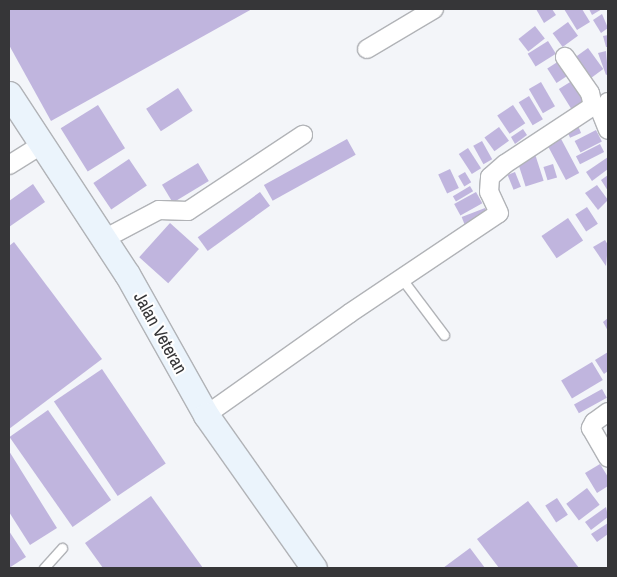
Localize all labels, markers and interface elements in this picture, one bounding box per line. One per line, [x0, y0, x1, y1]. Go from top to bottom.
street label: Jalan Veteran [129, 288, 191, 378]

